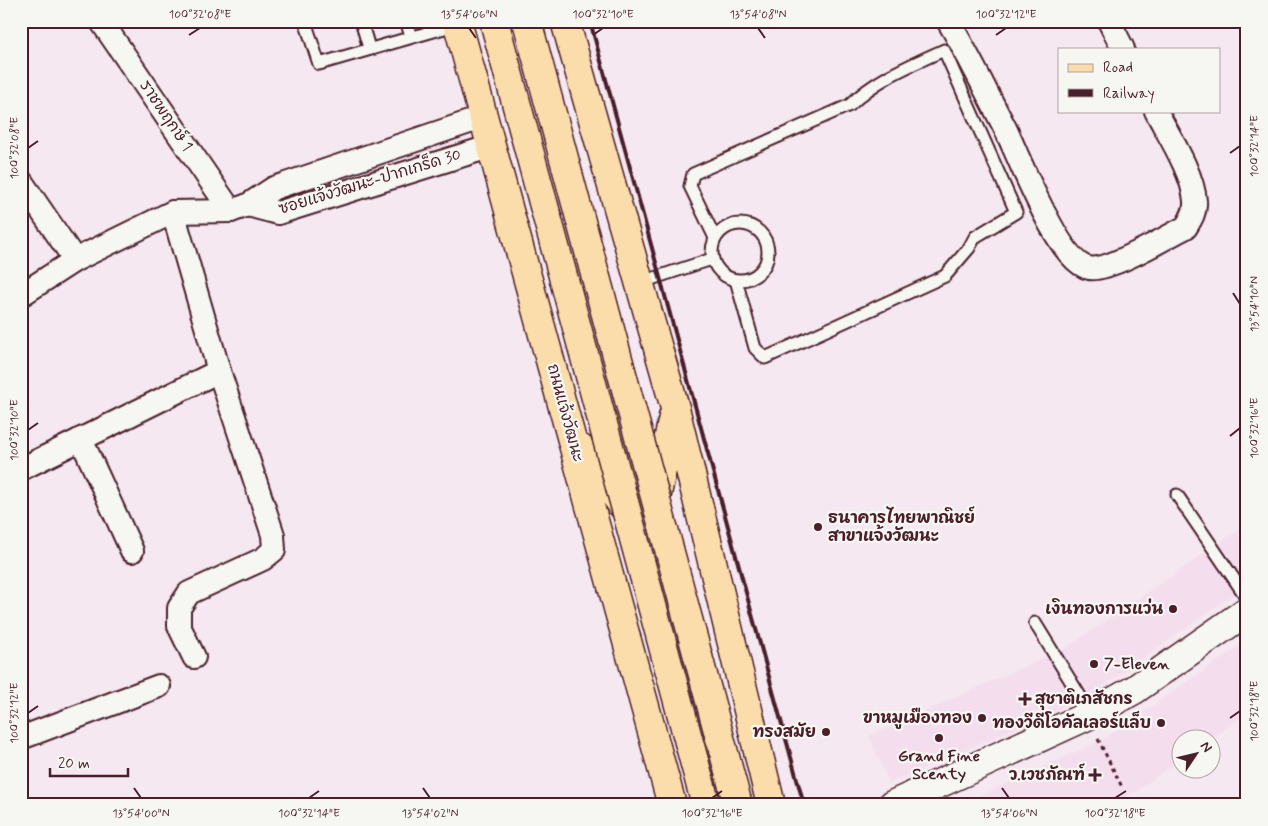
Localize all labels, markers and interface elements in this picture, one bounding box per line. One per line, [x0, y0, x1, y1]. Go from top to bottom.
text: 100°32'08"E [169, 7, 231, 23]
text: 13°54'06"N [440, 7, 498, 23]
text: 100°32'10"E [572, 7, 634, 23]
text: 13°54'08"N [729, 7, 787, 23]
text: 100°32'12"E [976, 7, 1036, 23]
legend [1058, 48, 1220, 112]
text: Road [1103, 58, 1133, 78]
street label: ราชพฤกษ์ 1 [135, 75, 199, 156]
text: Railway [1103, 84, 1155, 104]
text: 100°32'14"E [1247, 115, 1263, 177]
text: 100°32'08"E [7, 117, 23, 179]
street label: ซอยแจ้งวัฒนะ-ปากเกร็ด 30 [276, 142, 464, 220]
text: 13°54'10"N [1247, 276, 1263, 332]
street label: ถนนแจ้งวัฒนะ [542, 361, 589, 464]
text: 100°32'16"E [1247, 397, 1263, 459]
text: 100°32'10"E [7, 399, 23, 461]
place label: ธนาคารไทยพาณิชย์ สาขาแจ้งวัฒนะ [828, 506, 975, 547]
marker: ธนาคารไทยพาณิชย์ สาขาแจ้งวัฒนะ [812, 521, 824, 533]
place label: เงินทองการแว่น [1045, 598, 1163, 620]
marker: เงินทองการแว่น [1167, 603, 1179, 615]
place label: 7-Eleven [1104, 654, 1170, 675]
marker: 7-Eleven [1088, 658, 1100, 670]
text: 100°32'18"E [1247, 680, 1263, 742]
text: 100°32'12"E [7, 683, 23, 743]
place label: สุชาติเภสัชกร [1035, 688, 1132, 711]
marker: สุชาติเภสัชกร [1019, 693, 1031, 705]
place label: ขาหมูเมืองทอง [863, 707, 972, 729]
place label: ทองวีดีโอคัลเลอร์แล็บ [992, 710, 1151, 734]
marker: ขาหมูเมืองทอง [976, 712, 988, 724]
marker: ทองวีดีโอคัลเลอร์แล็บ [1155, 717, 1167, 729]
place label: ทรงสมัย [753, 722, 816, 743]
marker: ทรงสมัย [820, 726, 832, 738]
north arrow [1170, 728, 1220, 778]
marker: Grand Fine Scenty [933, 732, 945, 744]
text: N [1196, 738, 1216, 756]
scale bar [50, 746, 128, 778]
place label: Grand Fine Scenty [898, 746, 980, 785]
text: 20 m [58, 754, 90, 774]
place label: ว.เวชภัณฑ์ [1009, 763, 1085, 786]
marker: ว.เวชภัณฑ์ [1089, 769, 1101, 781]
text: 13°54'00"N [112, 806, 170, 822]
text: 100°32'14"E [278, 806, 340, 822]
text: 13°54'02"N [402, 806, 458, 822]
text: 100°32'16"E [681, 806, 743, 822]
text: 13°54'06"N [980, 806, 1038, 822]
text: 100°32'18"E [1084, 806, 1146, 822]

